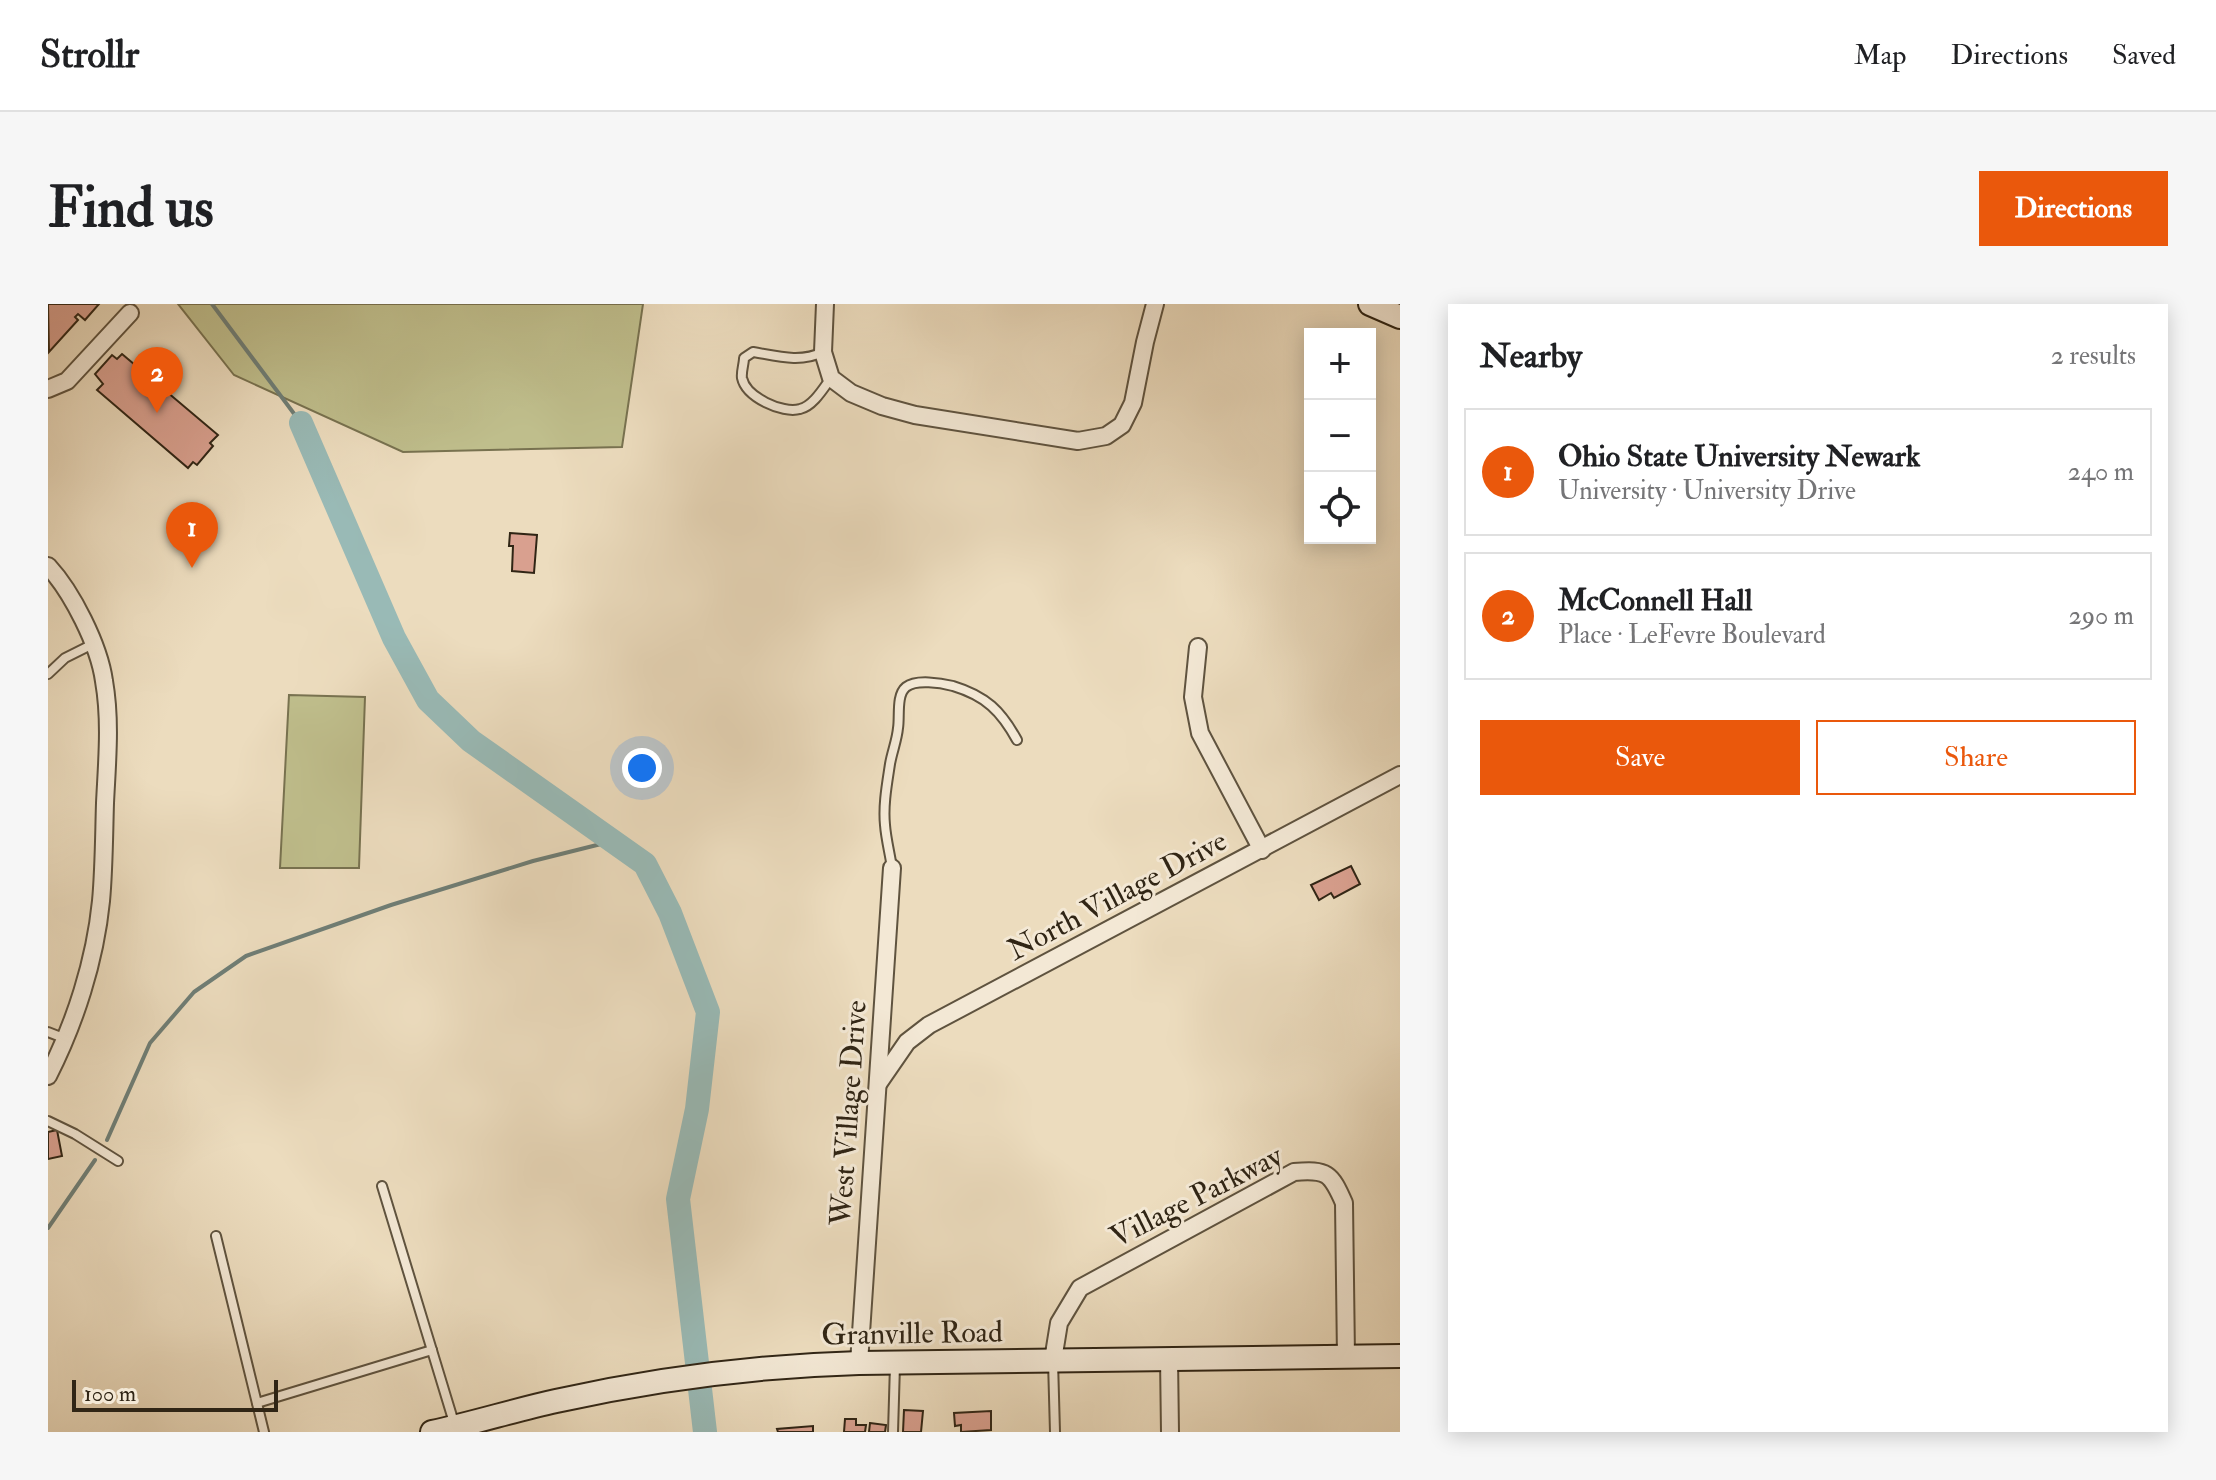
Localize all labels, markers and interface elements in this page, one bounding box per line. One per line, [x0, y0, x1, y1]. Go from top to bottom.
text: Strollr [40, 31, 139, 79]
text: Map [1854, 38, 1907, 73]
text: Directions [1951, 38, 2068, 73]
text: Saved [2112, 38, 2176, 73]
button: Directions [1979, 171, 2168, 246]
text: Find us [48, 173, 214, 244]
map controls [1304, 328, 1376, 544]
button: + [1304, 328, 1376, 400]
text: Nearby [1480, 335, 1582, 378]
text: 2 results [2051, 340, 2136, 372]
pin: 2 [131, 347, 183, 413]
button: − [1304, 400, 1376, 472]
text: Ohio State University Newark [1558, 438, 1920, 475]
text: 1 [1503, 456, 1513, 488]
text: 240 m [2068, 456, 2134, 488]
button: locate [1304, 472, 1376, 544]
text: University · University Drive [1558, 475, 1856, 507]
pin: 1 [166, 502, 218, 568]
text: McConnell Hall [1558, 582, 1752, 619]
text: 2 [1501, 600, 1515, 632]
text: 290 m [2069, 600, 2134, 632]
text: Place · LeFevre Boulevard [1558, 619, 1826, 651]
button: Save [1480, 720, 1800, 795]
button: Share [1816, 720, 2136, 795]
your location [622, 748, 662, 788]
street label: North Village Drive [1001, 822, 1233, 969]
street label: West Village Drive [822, 999, 875, 1228]
street label: Village Parkway [1104, 1137, 1289, 1256]
street label: Granville Road [821, 1313, 1003, 1354]
scale bar [72, 1376, 278, 1412]
text: 100 m [84, 1380, 136, 1408]

